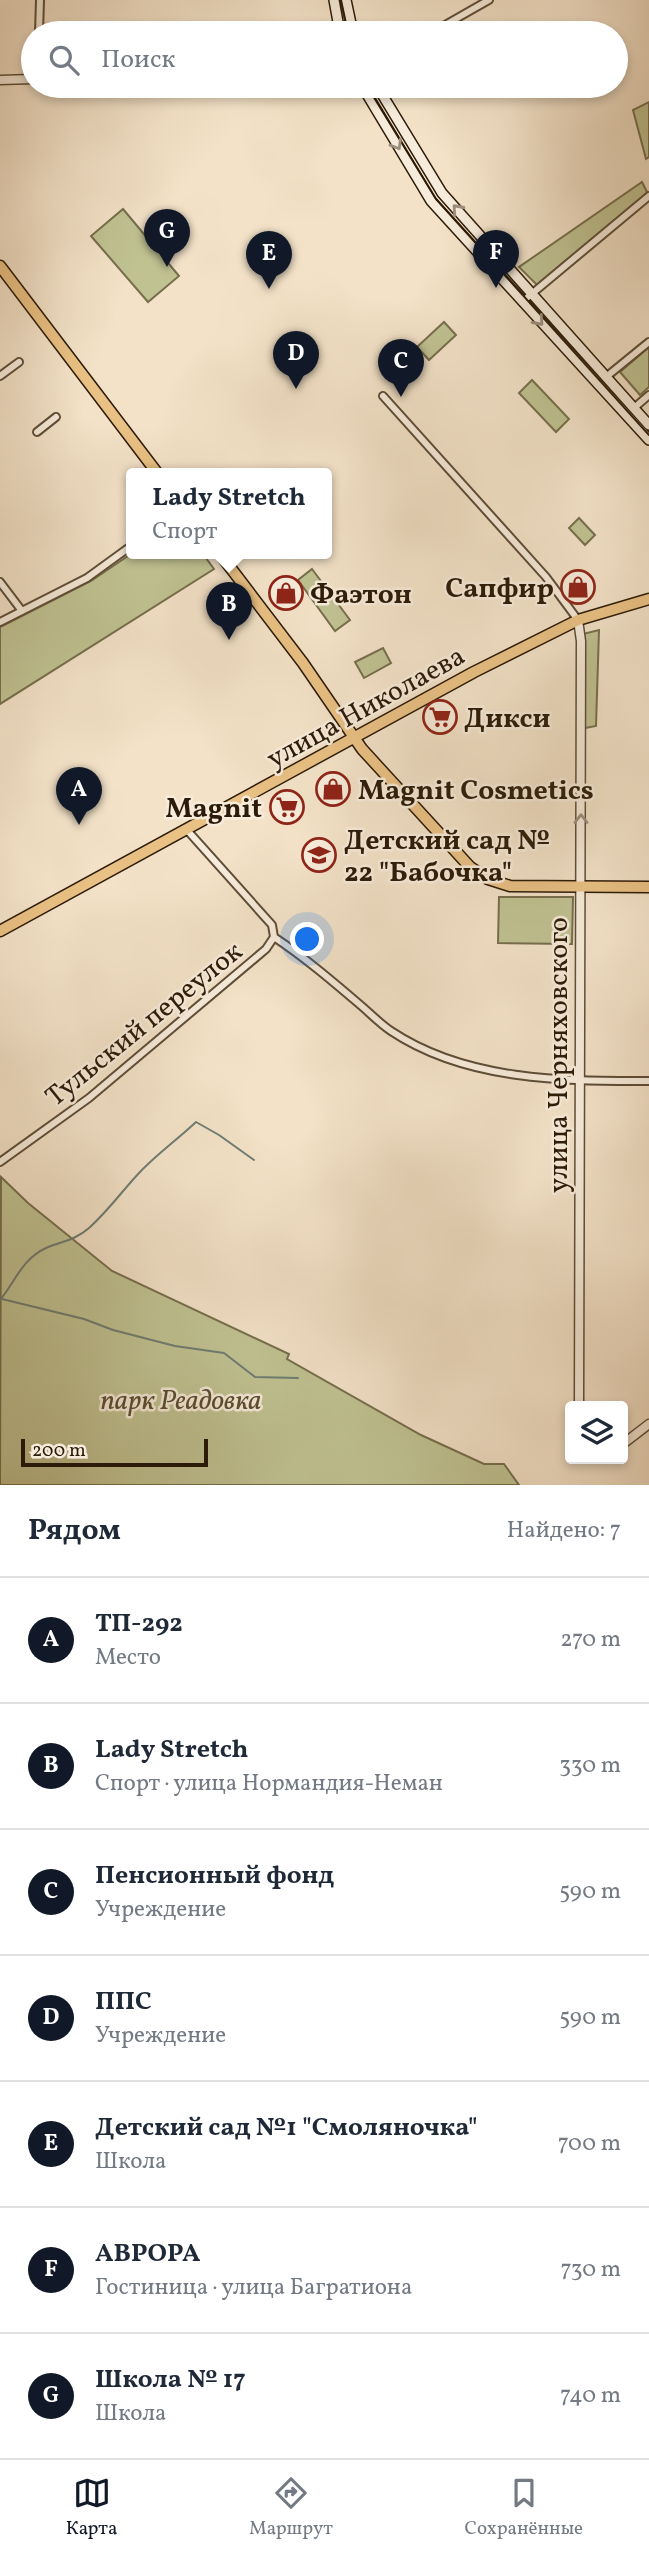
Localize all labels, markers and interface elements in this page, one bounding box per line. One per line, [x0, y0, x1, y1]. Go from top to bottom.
search box [21, 21, 628, 98]
icon: search [45, 41, 83, 79]
text: Поиск [101, 42, 175, 78]
one-way arrow [388, 137, 401, 150]
one-way arrow [453, 204, 465, 217]
pin: G [144, 209, 190, 267]
pin: F [473, 230, 519, 288]
pin: E [246, 231, 292, 289]
one-way arrow [531, 313, 544, 326]
pin: D [273, 331, 319, 389]
pin: C [378, 339, 424, 397]
popup [126, 468, 332, 559]
text: Lady Stretch [152, 480, 306, 516]
text: Спорт [152, 516, 218, 548]
shop icon: Сапфир [559, 568, 597, 606]
place label: Сапфир [445, 570, 554, 609]
shop icon: Фаэтон [267, 574, 305, 612]
place label: Фаэтон [310, 576, 412, 615]
pin: B [206, 582, 252, 640]
street label: улица Николаева [260, 637, 473, 779]
supermarket icon: Дикси [421, 698, 459, 736]
place label: Дикси [464, 700, 551, 739]
pin: A [56, 767, 102, 825]
shop icon: Magnit Cosmetics [314, 770, 352, 808]
place label: Magnit Cosmetics [358, 772, 594, 811]
supermarket icon: Magnit [268, 788, 306, 826]
place label: Magnit [165, 790, 262, 829]
one-way arrow [573, 813, 589, 824]
place label: Детский сад № 22 "Бабочка" [344, 822, 550, 893]
school or university icon: Детский сад № 22 "Бабочка" [300, 836, 338, 874]
street label: улица Черняховского [540, 917, 579, 1193]
your location [290, 922, 324, 956]
street label: Тульский переулок [38, 933, 251, 1117]
park label: парк Реадовка [100, 1382, 262, 1421]
map controls [565, 1401, 628, 1464]
button: layers [565, 1401, 628, 1464]
scale bar [21, 1436, 208, 1468]
text: 200 m [32, 1438, 86, 1464]
text: Рядом [28, 1510, 121, 1552]
text: Найдено: 7 [507, 1515, 621, 1547]
text: ТП-292 [95, 1606, 183, 1642]
text: A [43, 1624, 59, 1656]
text: 270 m [560, 1624, 621, 1656]
text: Место [95, 1642, 161, 1674]
text: Lady Stretch [95, 1732, 248, 1768]
text: B [43, 1750, 59, 1782]
text: 330 m [559, 1750, 621, 1782]
text: Спорт · улица Нормандия-Неман [95, 1768, 443, 1800]
text: Пенсионный фонд [95, 1858, 334, 1894]
text: C [44, 1876, 58, 1908]
text: 590 m [559, 1876, 621, 1908]
text: Учреждение [95, 1894, 226, 1926]
text: ППС [95, 1984, 152, 2020]
text: D [43, 2002, 59, 2034]
text: 590 m [559, 2002, 621, 2034]
text: Учреждение [95, 2020, 226, 2052]
text: Детский сад №1 "Смоляночка" [95, 2110, 478, 2146]
text: E [44, 2128, 58, 2160]
text: 700 m [558, 2128, 621, 2160]
text: Школа [95, 2146, 166, 2178]
text: ABPOPA [95, 2236, 200, 2272]
text: F [44, 2254, 58, 2286]
text: 730 m [560, 2254, 621, 2286]
text: Гостиница · улица Багратиона [95, 2272, 412, 2304]
text: Школа № 17 [95, 2362, 246, 2398]
text: G [43, 2380, 59, 2412]
text: 740 m [560, 2380, 621, 2412]
text: Школа [95, 2398, 166, 2430]
tab: Карта [66, 2474, 117, 2542]
tab: Маршрут [249, 2474, 333, 2542]
tab: Сохранённые [465, 2474, 583, 2542]

